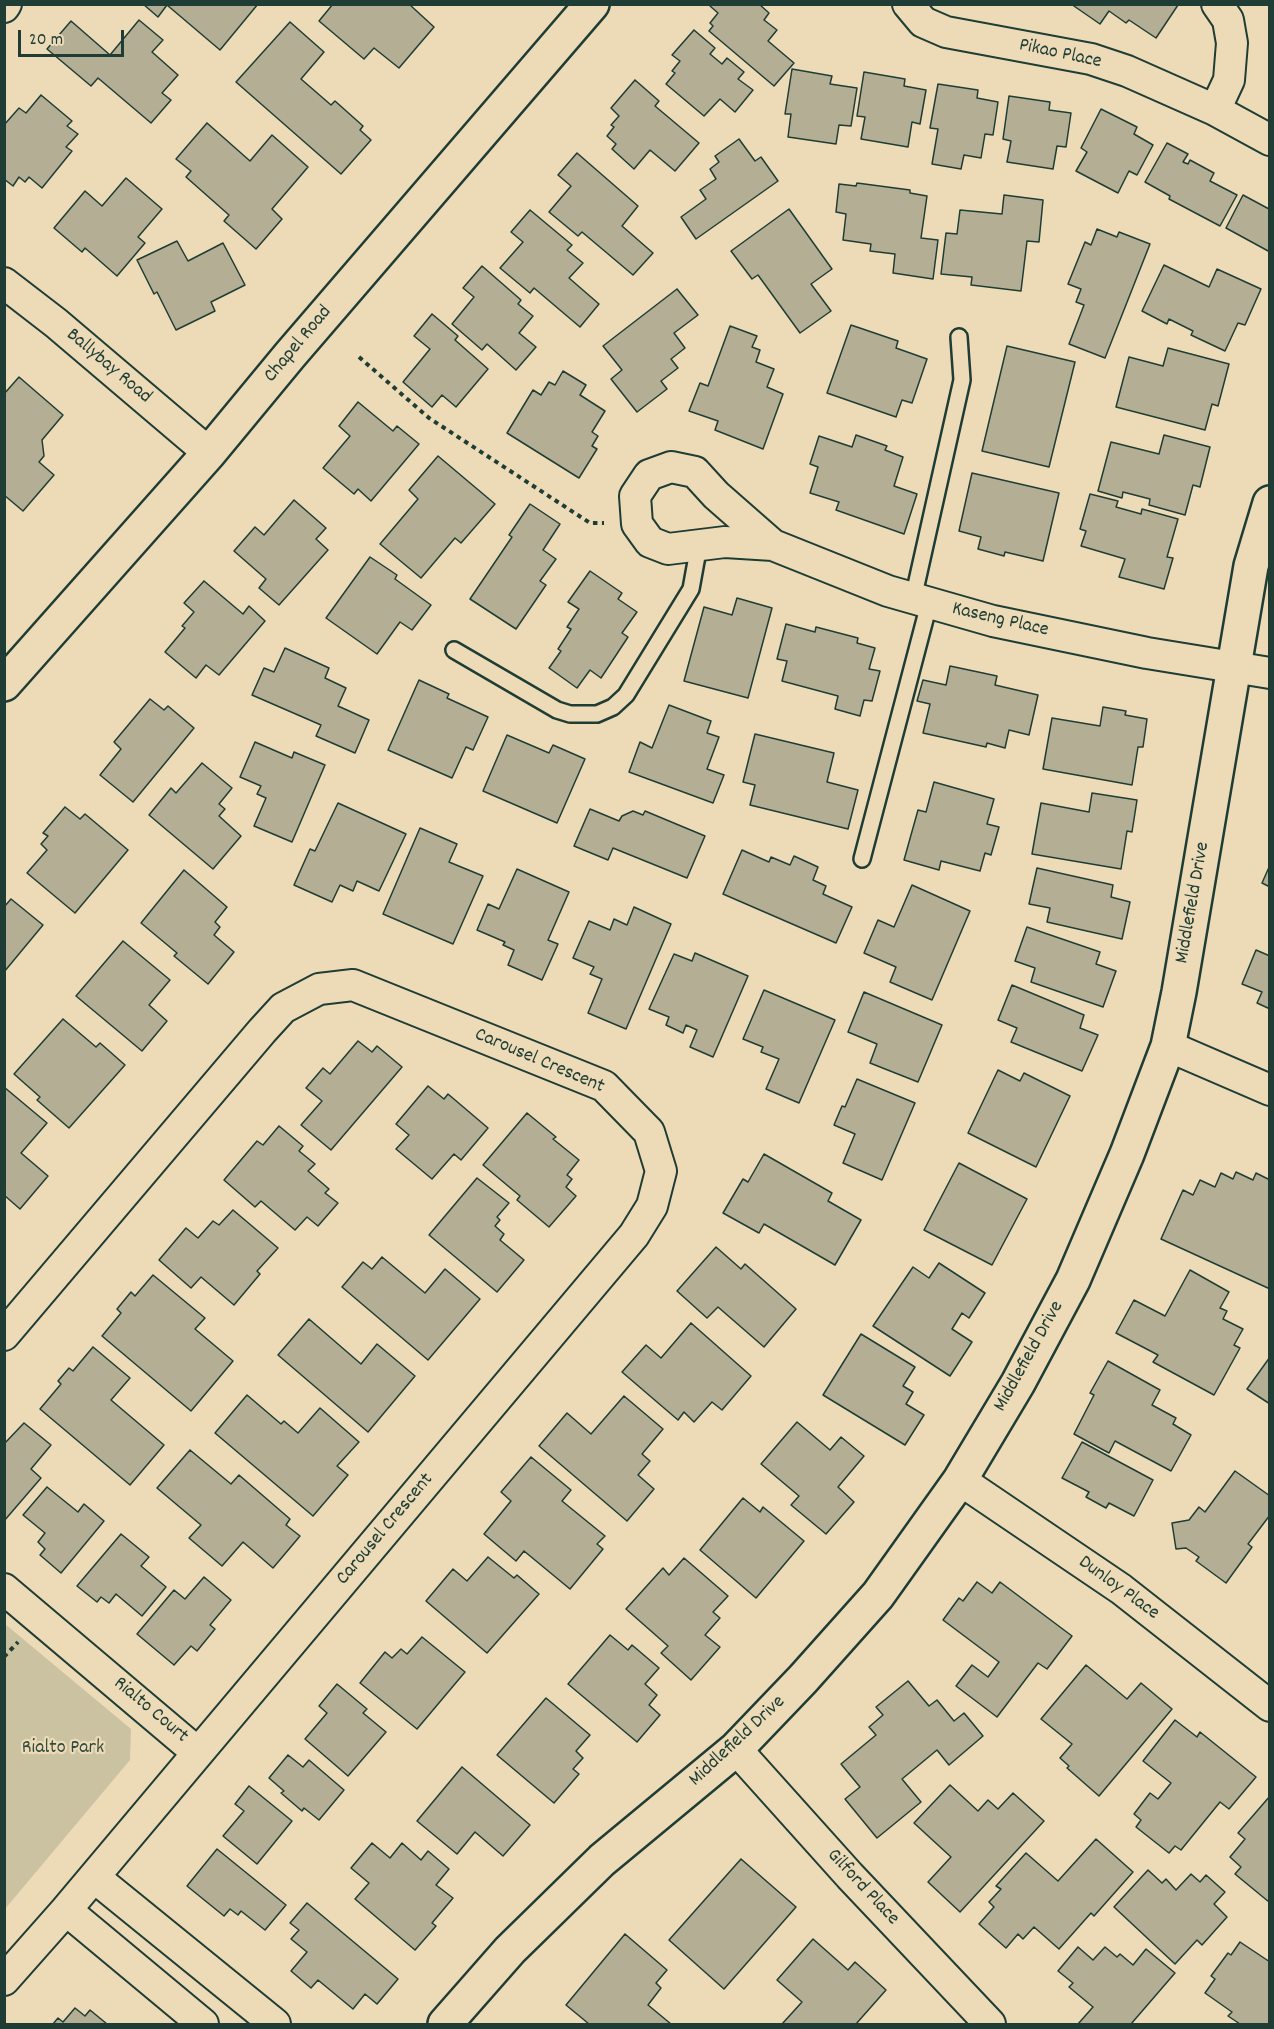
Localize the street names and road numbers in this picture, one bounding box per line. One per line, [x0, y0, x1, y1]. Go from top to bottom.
street label: Pikao Place [1016, 35, 1104, 75]
street label: Chapel Road [260, 302, 338, 388]
street label: Ballybay Road [60, 324, 156, 410]
street label: Kaseng Place [949, 598, 1051, 644]
street label: Middlefield Drive [1172, 840, 1216, 966]
street label: Carousel Crescent [470, 1024, 608, 1100]
street label: Middlefield Drive [990, 1297, 1070, 1417]
street label: Carousel Crescent [332, 1469, 440, 1591]
street label: Dunloy Place [1073, 1551, 1163, 1627]
street label: Rialto Court [108, 1673, 192, 1749]
street label: Middlefield Drive [685, 1691, 791, 1793]
street label: Gilford Place [821, 1845, 903, 1931]

